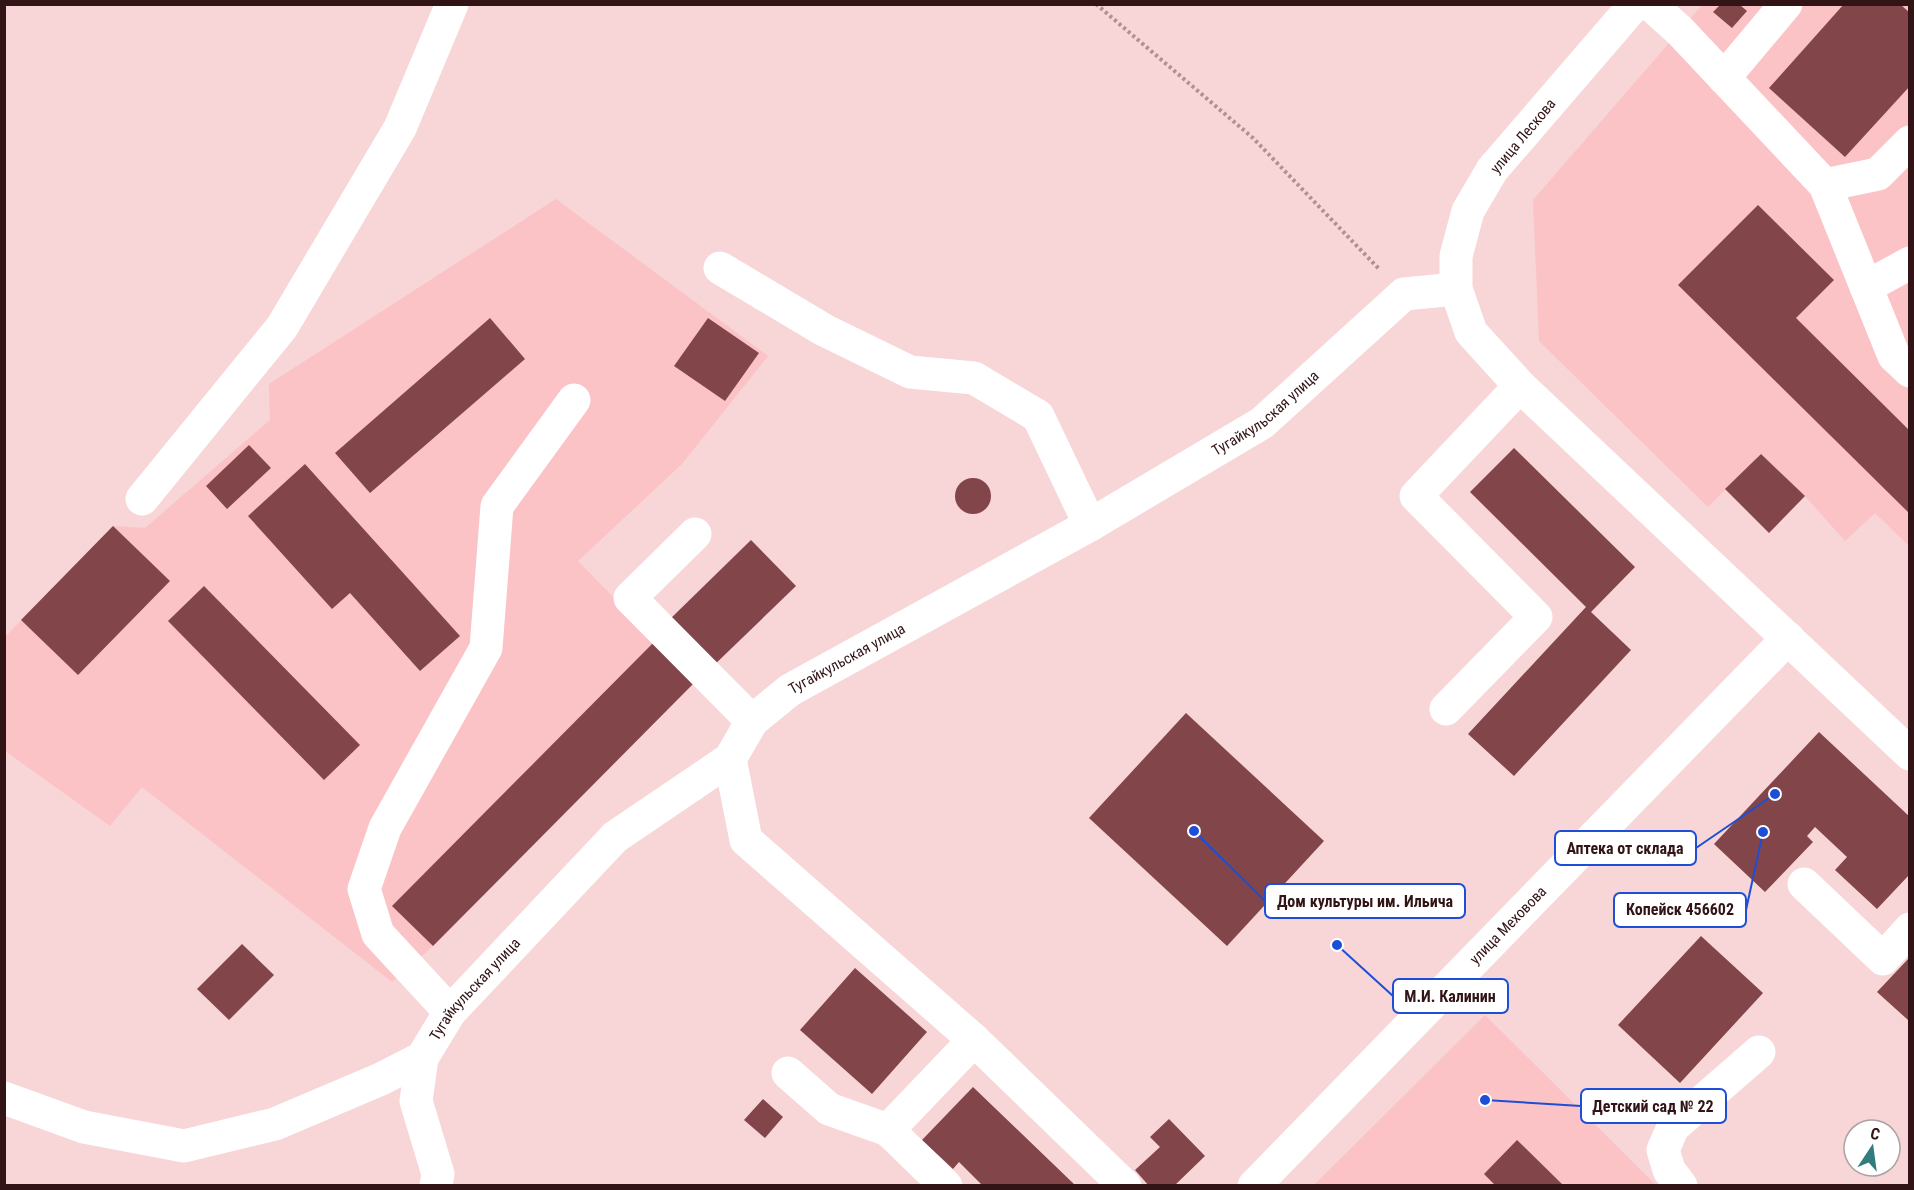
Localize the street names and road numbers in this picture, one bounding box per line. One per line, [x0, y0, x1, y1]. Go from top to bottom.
street label: улица Лескова [1486, 95, 1560, 177]
street label: Тугайкульская улица [1209, 367, 1323, 460]
street label: Тугайкульская улица [785, 619, 908, 698]
street label: улица Меховова [1466, 883, 1550, 968]
street label: Тугайкульская улица [426, 934, 524, 1044]

